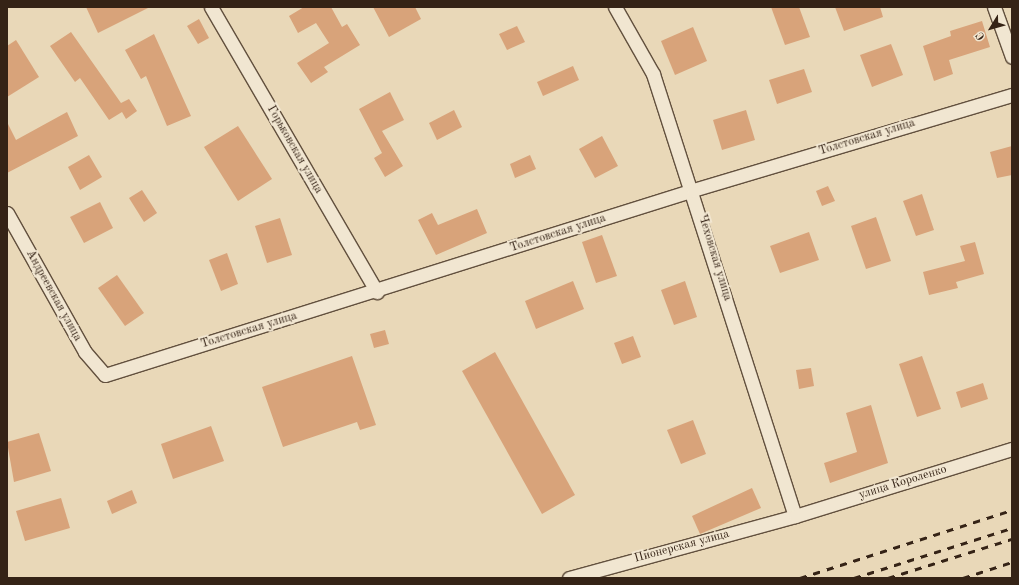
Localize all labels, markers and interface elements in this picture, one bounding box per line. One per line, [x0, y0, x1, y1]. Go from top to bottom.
north arrow [971, 8, 1011, 48]
text: С [974, 29, 988, 42]
street label: Горьковская улица [263, 103, 325, 197]
street label: Толстовская улица [817, 117, 917, 159]
street label: Толстовская улица [508, 212, 608, 256]
street label: Чеховская улица [694, 213, 734, 303]
street label: Андреевская улица [22, 248, 84, 344]
street label: Толстовская улица [199, 310, 299, 352]
street label: улица Короленко [857, 463, 949, 503]
street label: Пионерская улица [633, 527, 731, 567]

